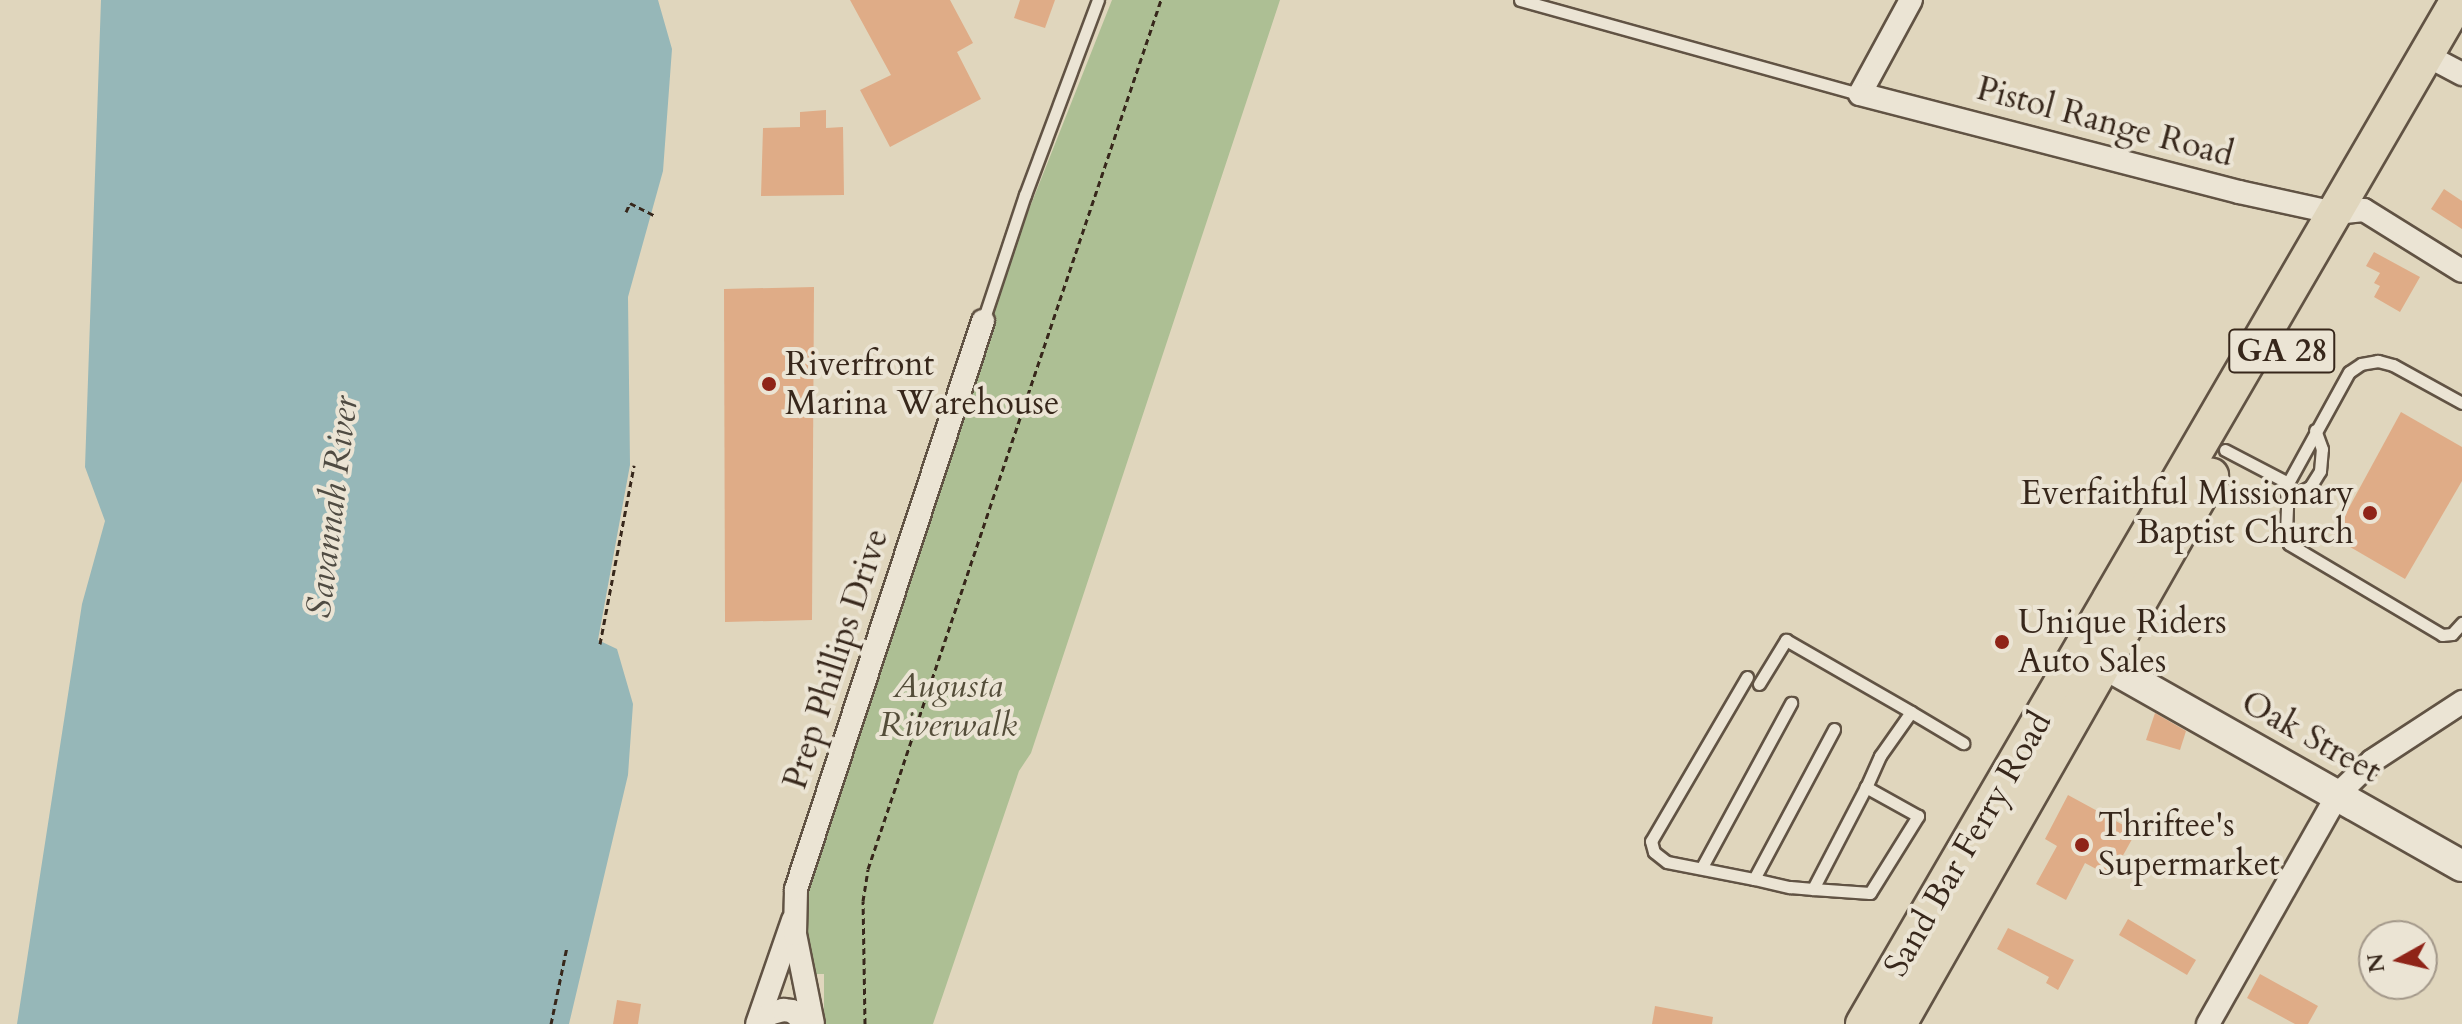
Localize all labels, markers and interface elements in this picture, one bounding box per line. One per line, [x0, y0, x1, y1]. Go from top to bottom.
street label: Pistol Range Road [1972, 68, 2238, 176]
road number: GA 28 [2228, 323, 2336, 379]
place label: Riverfront Marina Warehouse [785, 344, 1059, 424]
marker: Riverfront Marina Warehouse [760, 375, 778, 393]
water label: Savannah River [297, 394, 367, 620]
place label: Everfaithful Missionary Baptist Church [2021, 473, 2354, 552]
marker: Everfaithful Missionary Baptist Church [2361, 504, 2379, 522]
street label: Prep Phillips Drive [775, 524, 897, 794]
place label: Unique Riders Auto Sales [2018, 602, 2226, 682]
marker: Unique Riders Auto Sales [1993, 633, 2011, 651]
park label: Augusta Riverwalk [879, 666, 1017, 746]
street label: Oak Street [2234, 682, 2388, 792]
street label: Sand Bar Ferry Road [1876, 704, 2060, 984]
place label: Thriftee's Supermarket [2098, 805, 2280, 884]
marker: Thriftee's Supermarket [2073, 836, 2091, 854]
north arrow [2358, 920, 2438, 1000]
text: N [2360, 952, 2392, 975]

